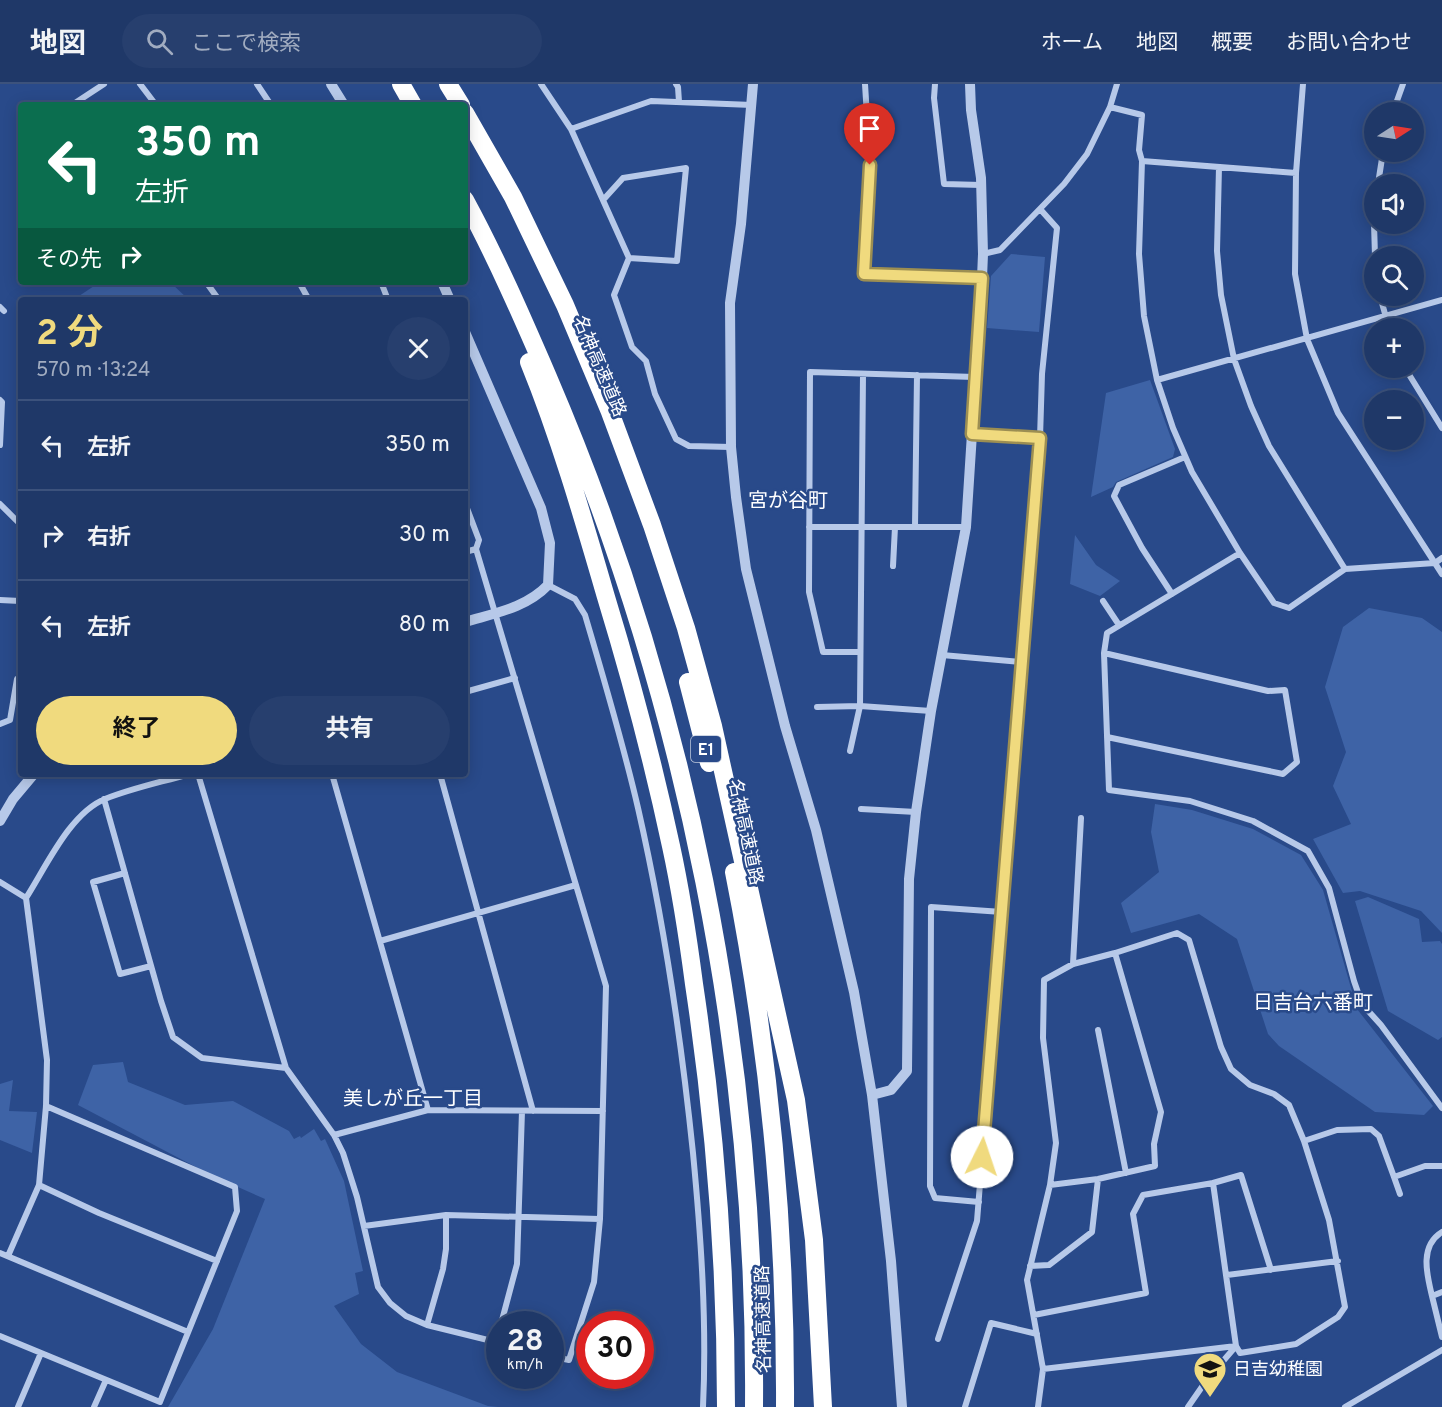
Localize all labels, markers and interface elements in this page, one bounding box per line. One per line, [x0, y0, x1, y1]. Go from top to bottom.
search box [122, 14, 542, 68]
icon: search [143, 25, 176, 58]
text: 地図 [30, 27, 86, 63]
text: ホーム [1041, 30, 1103, 57]
text: 地図 [1136, 30, 1178, 57]
text: 概要 [1211, 30, 1253, 57]
text: お問い合わせ [1286, 30, 1412, 57]
text: ここで検索 [191, 31, 301, 58]
north arrow [1364, 102, 1424, 162]
map controls [1364, 102, 1424, 450]
pin [844, 103, 895, 165]
icon: arrive [853, 112, 886, 145]
text: 350 m [135, 118, 261, 171]
icon: left [36, 126, 114, 204]
button: sound [1364, 174, 1424, 234]
text: 左折 [135, 177, 189, 211]
icon: right [114, 240, 147, 273]
button: search [1364, 246, 1424, 306]
text: その先 [36, 247, 102, 274]
text: 2 分 [36, 312, 103, 358]
street label: 名神高速道路 [567, 312, 630, 421]
button: close [387, 317, 450, 380]
button: + [1364, 318, 1424, 378]
text: 570 m · 13:24 [36, 358, 150, 384]
button: − [1364, 390, 1424, 450]
icon: left [36, 429, 69, 462]
text: 350 m [385, 432, 450, 459]
text: 左折 [87, 435, 131, 462]
district label: 宮が谷町 [748, 489, 828, 515]
icon: right [36, 519, 69, 552]
text: 30 m [399, 522, 450, 549]
text: 右折 [87, 525, 131, 552]
icon: left [36, 609, 69, 642]
text: 80 m [399, 612, 450, 639]
text: 左折 [87, 615, 131, 642]
button: 終了 [36, 696, 237, 765]
button: 共有 [249, 696, 450, 765]
road number: E1 [691, 736, 721, 762]
street label: 名神高速道路 [722, 777, 767, 888]
district label: 日吉台六番町 [1253, 991, 1373, 1017]
district label: 美しが丘一丁目 [343, 1087, 483, 1113]
position arrow [950, 1125, 1014, 1189]
street label: 名神高速道路 [752, 1265, 777, 1373]
speed limit sign: 30 [576, 1311, 654, 1389]
text: 28 [506, 1324, 544, 1361]
school or university icon: 日吉幼稚園 [1192, 1351, 1228, 1398]
text: km/h [507, 1356, 543, 1375]
place label: 日吉幼稚園 [1233, 1359, 1323, 1382]

